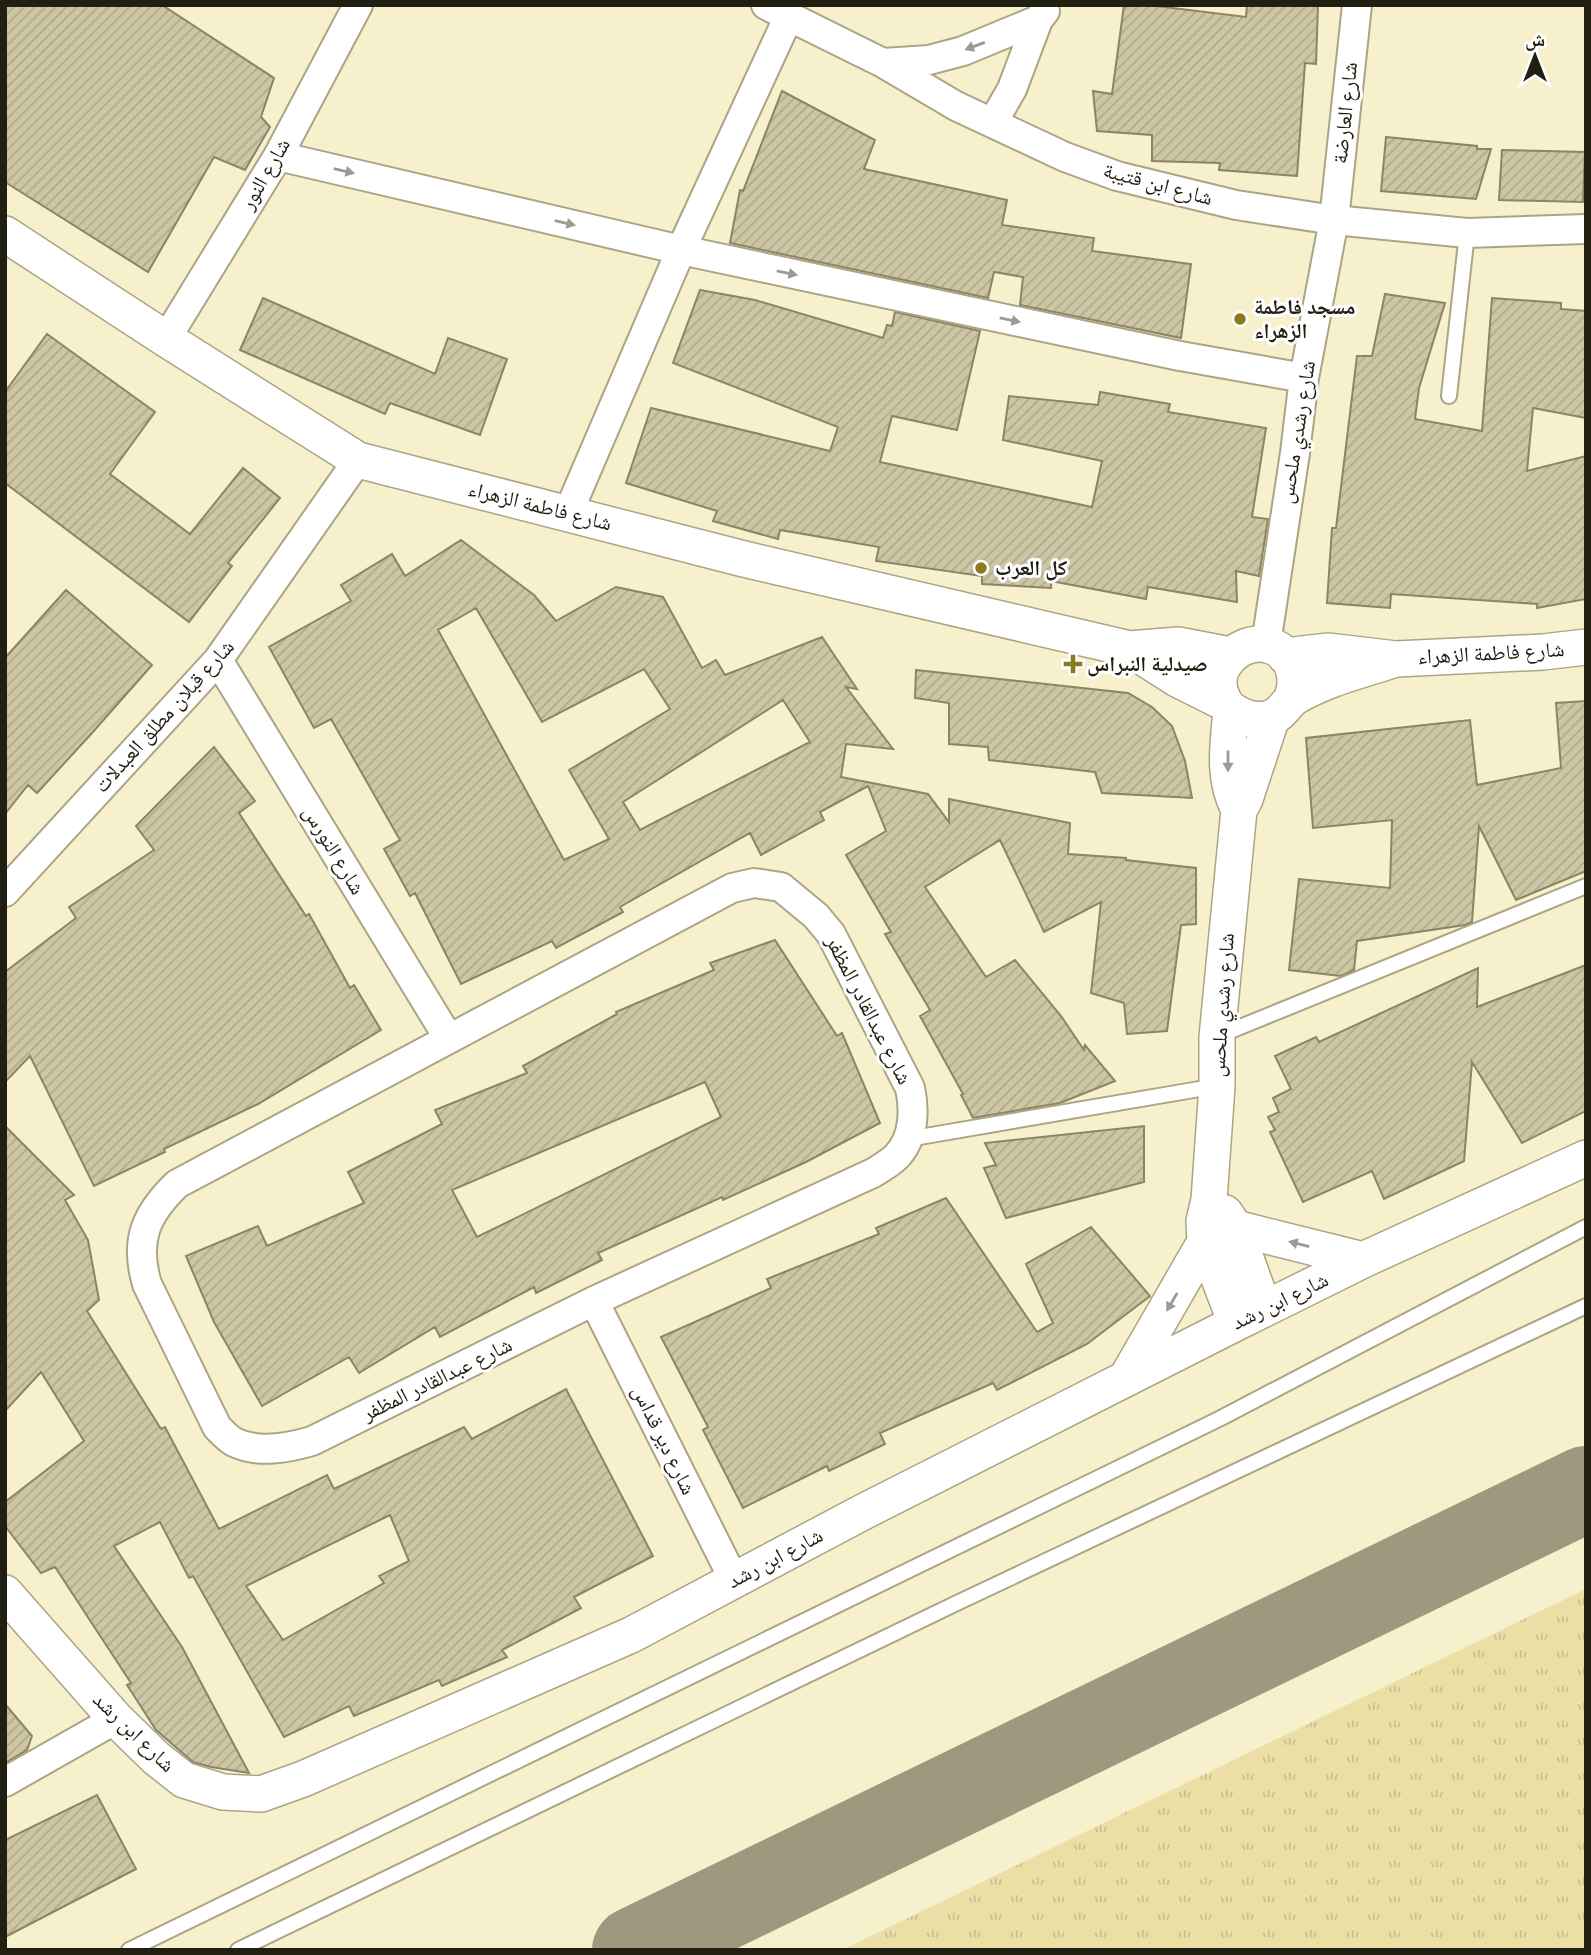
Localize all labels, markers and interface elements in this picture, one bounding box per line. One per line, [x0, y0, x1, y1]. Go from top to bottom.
north arrow [1500, 21, 1570, 91]
text: ش [1525, 28, 1545, 51]
one-way arrow [965, 41, 986, 52]
street label: شارع العارضة [1327, 61, 1363, 165]
street label: شارع النور [234, 134, 296, 215]
street label: شارع ابن قتيبة [1100, 157, 1216, 211]
one-way arrow [333, 166, 355, 177]
one-way arrow [555, 218, 577, 229]
one-way arrow [776, 268, 798, 279]
place label: مسجد فاطمة الزهراء [1254, 294, 1356, 343]
marker: مسجد فاطمة الزهراء [1232, 311, 1248, 327]
one-way arrow [999, 315, 1021, 326]
street label: شارع رشدي ملحس [1273, 359, 1324, 506]
street label: شارع فاطمة الزهراء [466, 476, 614, 536]
place label: كل العرب [995, 555, 1067, 581]
marker: كل العرب [973, 560, 989, 576]
street label: شارع قبلان مطلق العبدلات [88, 634, 240, 798]
street label: شارع فاطمة الزهراء [1417, 636, 1565, 670]
place label: صيدلية النبراس [1087, 651, 1208, 677]
marker: صيدلية النبراس [1065, 656, 1081, 672]
one-way arrow [1222, 751, 1234, 773]
street label: شارع النورس [297, 801, 371, 899]
street label: شارع عبدالقادر المظفر [820, 930, 918, 1089]
street label: شارع رشدي ملحس [1204, 932, 1243, 1078]
one-way arrow [1288, 1238, 1310, 1249]
street label: شارع ابن رشد [1227, 1266, 1333, 1336]
one-way arrow [1166, 1292, 1178, 1312]
street label: شارع عبدالقادر المظفر [357, 1331, 516, 1427]
street label: شارع دير قداس [626, 1381, 702, 1499]
street label: شارع ابن رشد [723, 1522, 827, 1594]
street label: شارع ابن رشد [87, 1686, 181, 1778]

